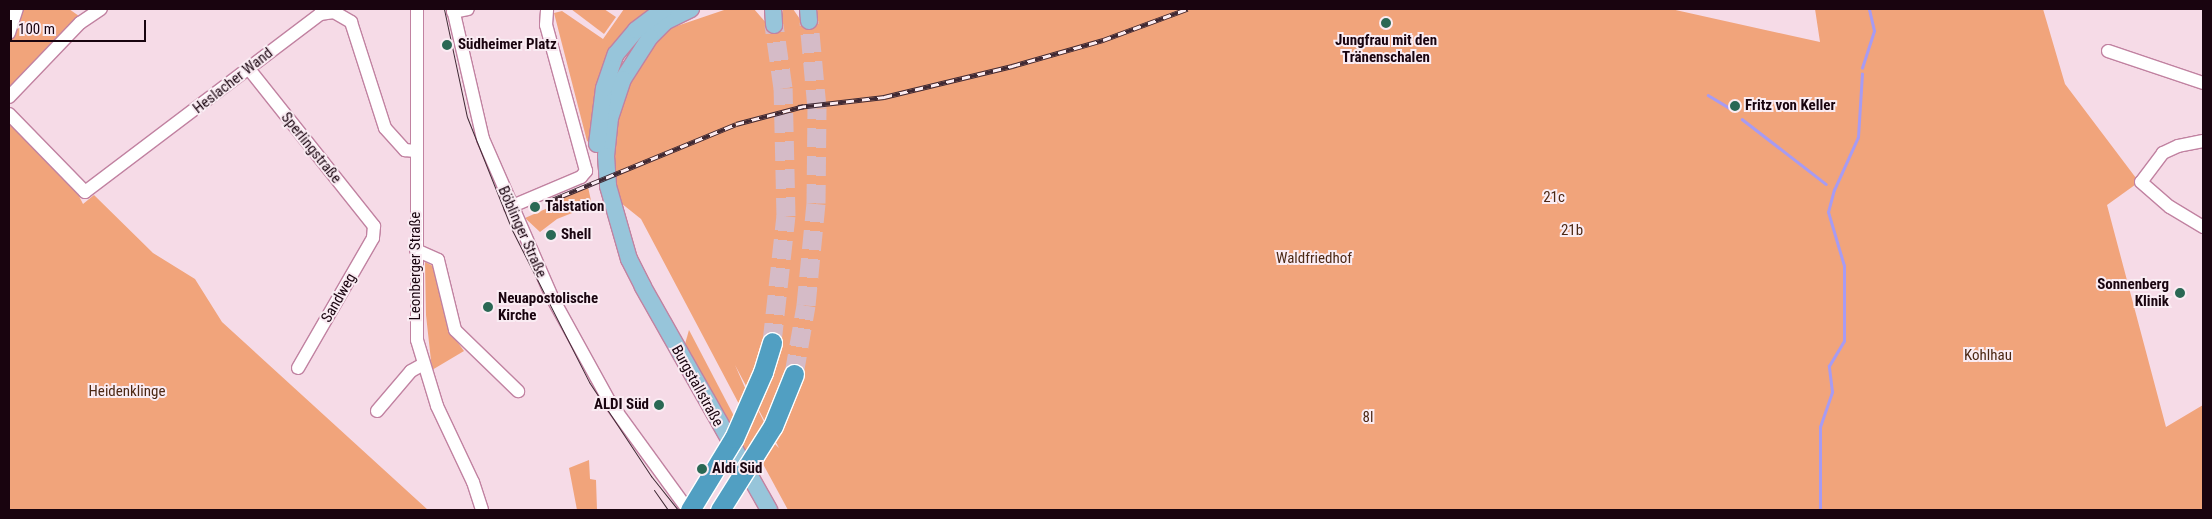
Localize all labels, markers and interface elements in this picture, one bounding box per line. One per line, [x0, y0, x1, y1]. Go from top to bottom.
scale bar [12, 10, 149, 42]
marker: Jungfrau mit den Tränenschalen [1380, 17, 1392, 29]
text: 100 m [18, 20, 55, 38]
place label: Jungfrau mit den Tränenschalen [1335, 31, 1437, 66]
place label: Südheimer Platz [458, 36, 557, 54]
marker: Südheimer Platz [440, 38, 454, 52]
street label: Heslacher Wand [190, 44, 276, 118]
place label: Fritz von Keller [1745, 97, 1835, 115]
marker: Fritz von Keller [1729, 100, 1741, 112]
street label: Sperlingstraße [277, 109, 345, 187]
street label: Böblinger Straße [494, 183, 550, 281]
park label: 21c [1543, 189, 1565, 207]
place label: Talstation [545, 198, 604, 216]
marker: Talstation [529, 201, 541, 213]
street label: Leonberger Straße [407, 212, 425, 320]
park label: 21b [1561, 222, 1583, 240]
place label: Shell [561, 226, 591, 244]
marker: Shell [545, 229, 557, 241]
park label: Waldfriedhof [1276, 250, 1352, 268]
street label: Sandweg [318, 270, 360, 326]
place label: Sonnenberg Klinik [2097, 275, 2169, 310]
marker: Sonnenberg Klinik [2173, 286, 2187, 300]
place label: Neuapostolische Kirche [498, 289, 598, 324]
marker: Neuapostolische Kirche [482, 301, 494, 313]
street label: Burgstallstraße [667, 342, 727, 430]
park label: Kohlhau [1964, 347, 2012, 365]
park label: Heidenklinge [89, 383, 165, 401]
place label: ALDI Süd [594, 396, 649, 414]
marker: ALDI Süd [653, 399, 665, 411]
park label: 8l [1363, 409, 1373, 427]
place label: Aldi Süd [712, 460, 762, 478]
marker: Aldi Süd [696, 463, 708, 475]

